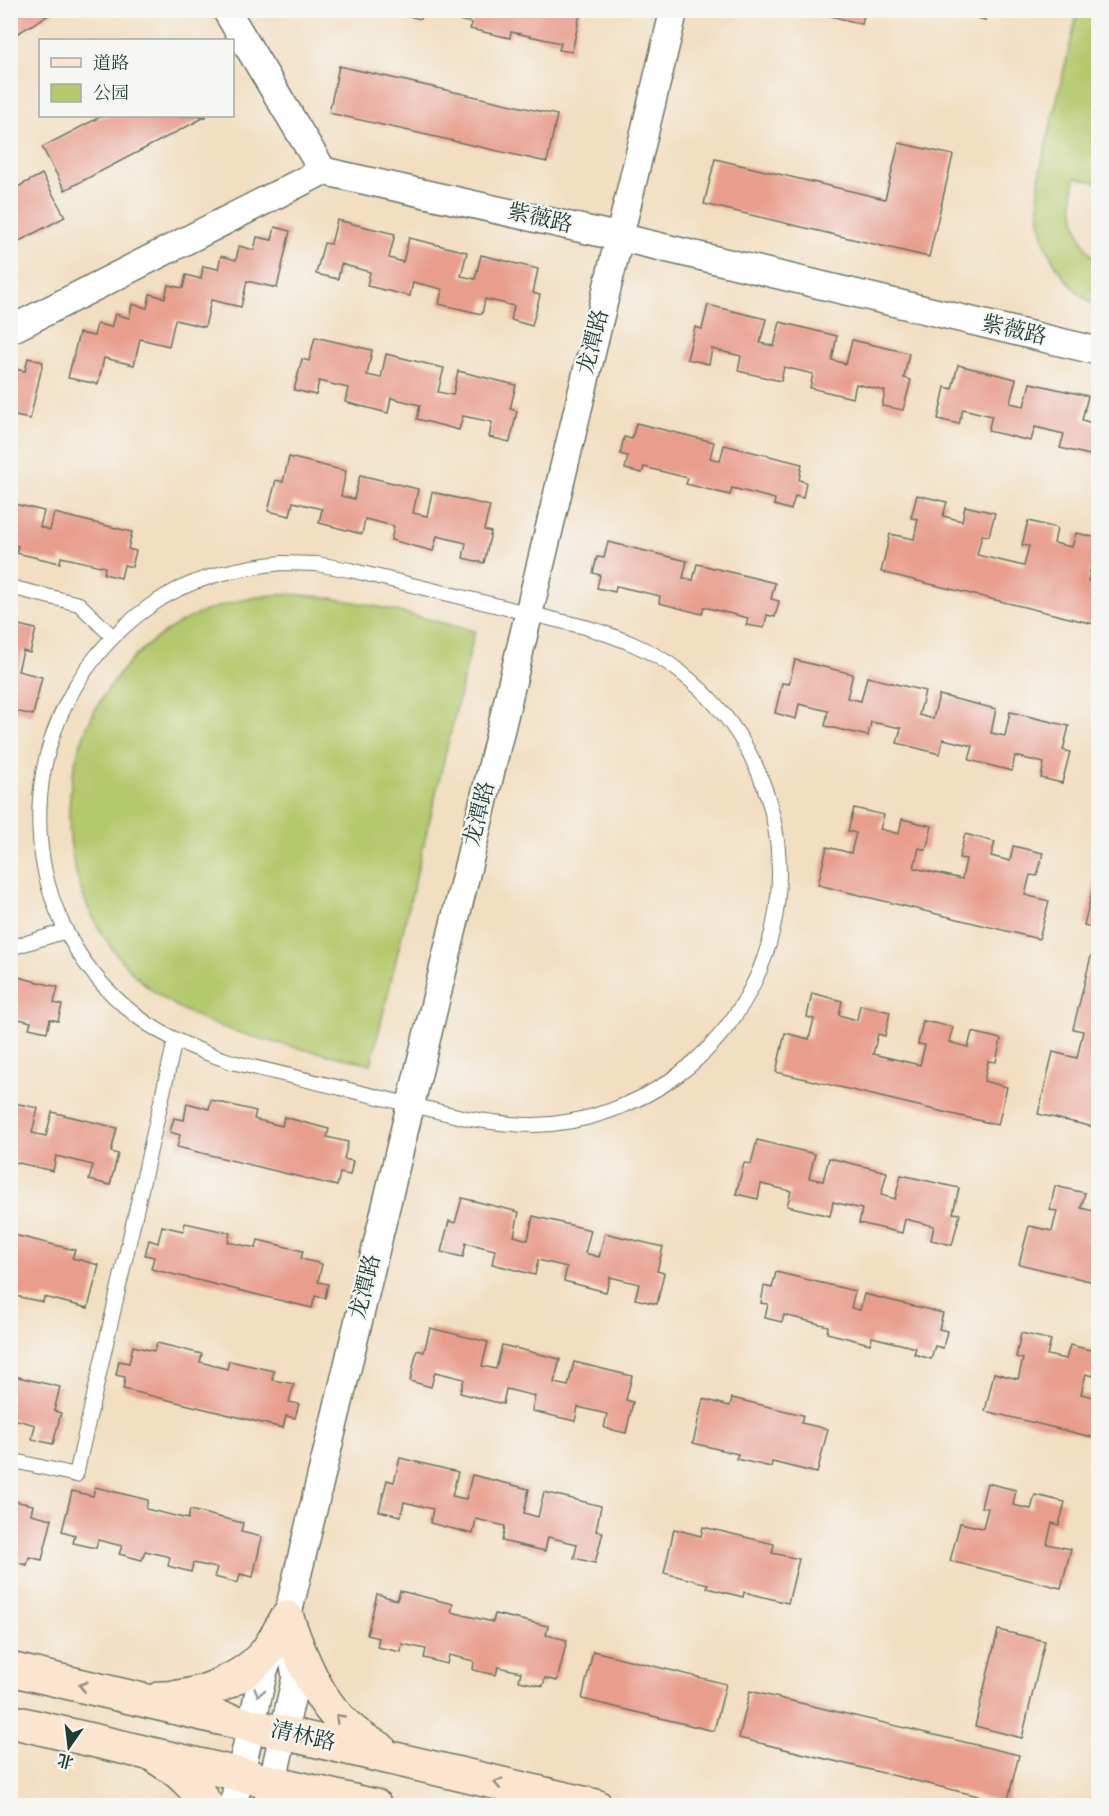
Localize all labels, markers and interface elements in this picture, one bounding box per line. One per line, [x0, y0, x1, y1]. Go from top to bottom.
legend [39, 39, 234, 117]
text: 道路 [93, 53, 129, 76]
text: 公园 [93, 83, 129, 106]
street label: 紫薇路 [505, 198, 575, 240]
street label: 龙潭路 [572, 307, 616, 377]
street label: 紫薇路 [979, 310, 1049, 352]
street label: 龙潭路 [458, 779, 502, 849]
street label: 龙潭路 [344, 1252, 388, 1322]
one-way arrow [78, 1680, 88, 1693]
one-way arrow [253, 1687, 266, 1697]
one-way arrow [335, 1714, 346, 1725]
street label: 清林路 [268, 1716, 338, 1758]
north arrow [39, 1717, 99, 1777]
text: 北 [56, 1748, 76, 1771]
one-way arrow [493, 1777, 503, 1790]

